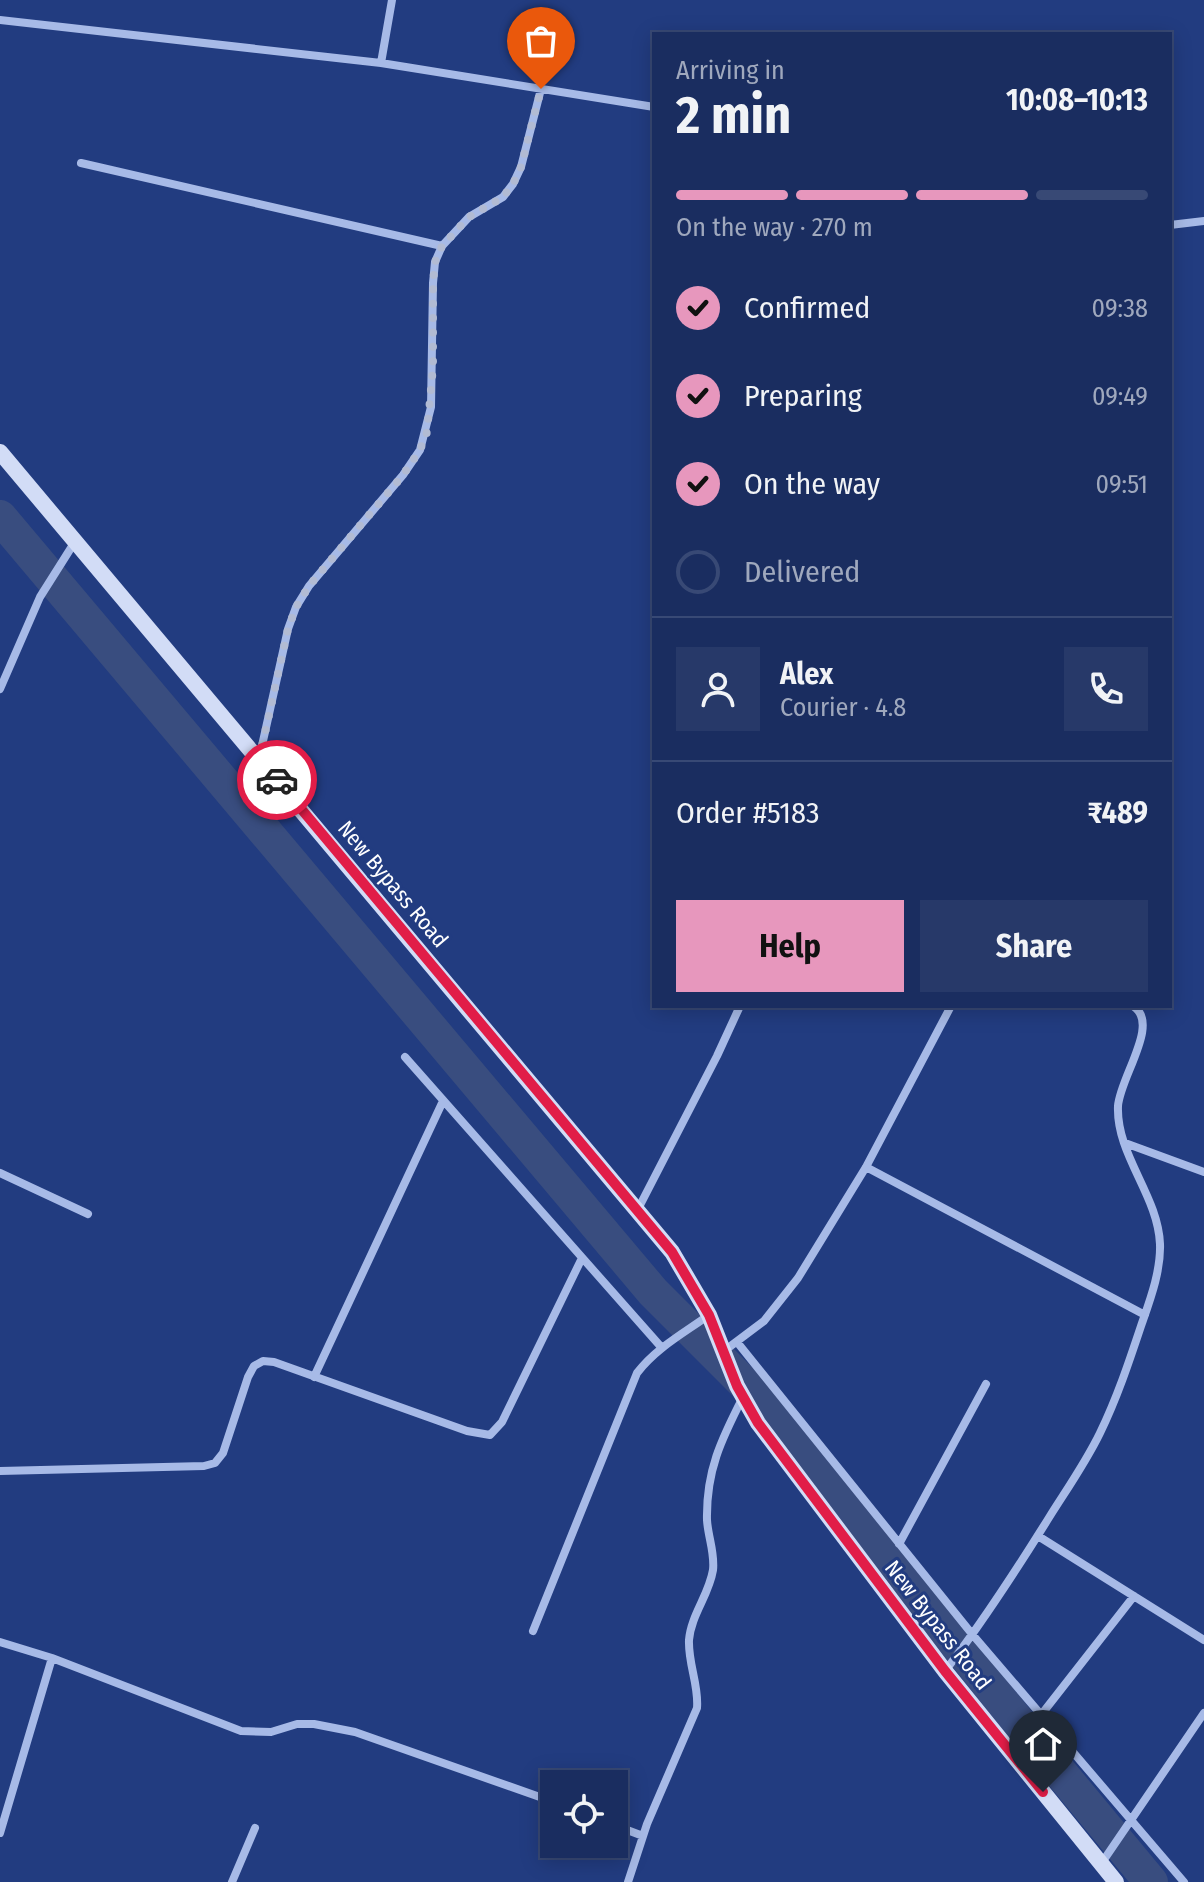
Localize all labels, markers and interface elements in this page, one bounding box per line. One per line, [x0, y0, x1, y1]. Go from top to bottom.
pin [507, 7, 575, 89]
icon: bag [519, 19, 563, 63]
text: Arriving in [676, 55, 785, 86]
text: 10:08–10:13 [1006, 82, 1148, 118]
text: 2 min [676, 84, 791, 147]
text: On the way · 270 m [676, 212, 873, 243]
icon: check [676, 286, 720, 330]
text: Confirmed [744, 290, 870, 326]
text: 09:38 [1092, 293, 1148, 324]
icon: check [676, 374, 720, 418]
text: Preparing [744, 378, 862, 414]
text: 09:49 [1092, 381, 1148, 412]
icon: check [676, 462, 720, 506]
text: On the way [744, 466, 880, 502]
text: 09:51 [1096, 469, 1148, 500]
text: Delivered [744, 554, 860, 590]
button: person [676, 647, 760, 731]
button: phone [1064, 647, 1148, 731]
text: Alex [780, 656, 833, 692]
text: Courier · 4.8 [780, 692, 906, 723]
courier [237, 740, 317, 820]
icon: car [255, 758, 299, 802]
text: Order #5183 [676, 795, 820, 831]
text: ₹489 [1087, 795, 1148, 831]
street label: New Bypass Road [332, 815, 454, 953]
button: Help [676, 900, 904, 992]
button: Share [920, 900, 1148, 992]
street label: New Bypass Road [879, 1555, 997, 1695]
pin [1009, 1710, 1077, 1792]
icon: home [1021, 1722, 1065, 1766]
map controls [540, 1770, 628, 1858]
button: locate [540, 1770, 628, 1858]

